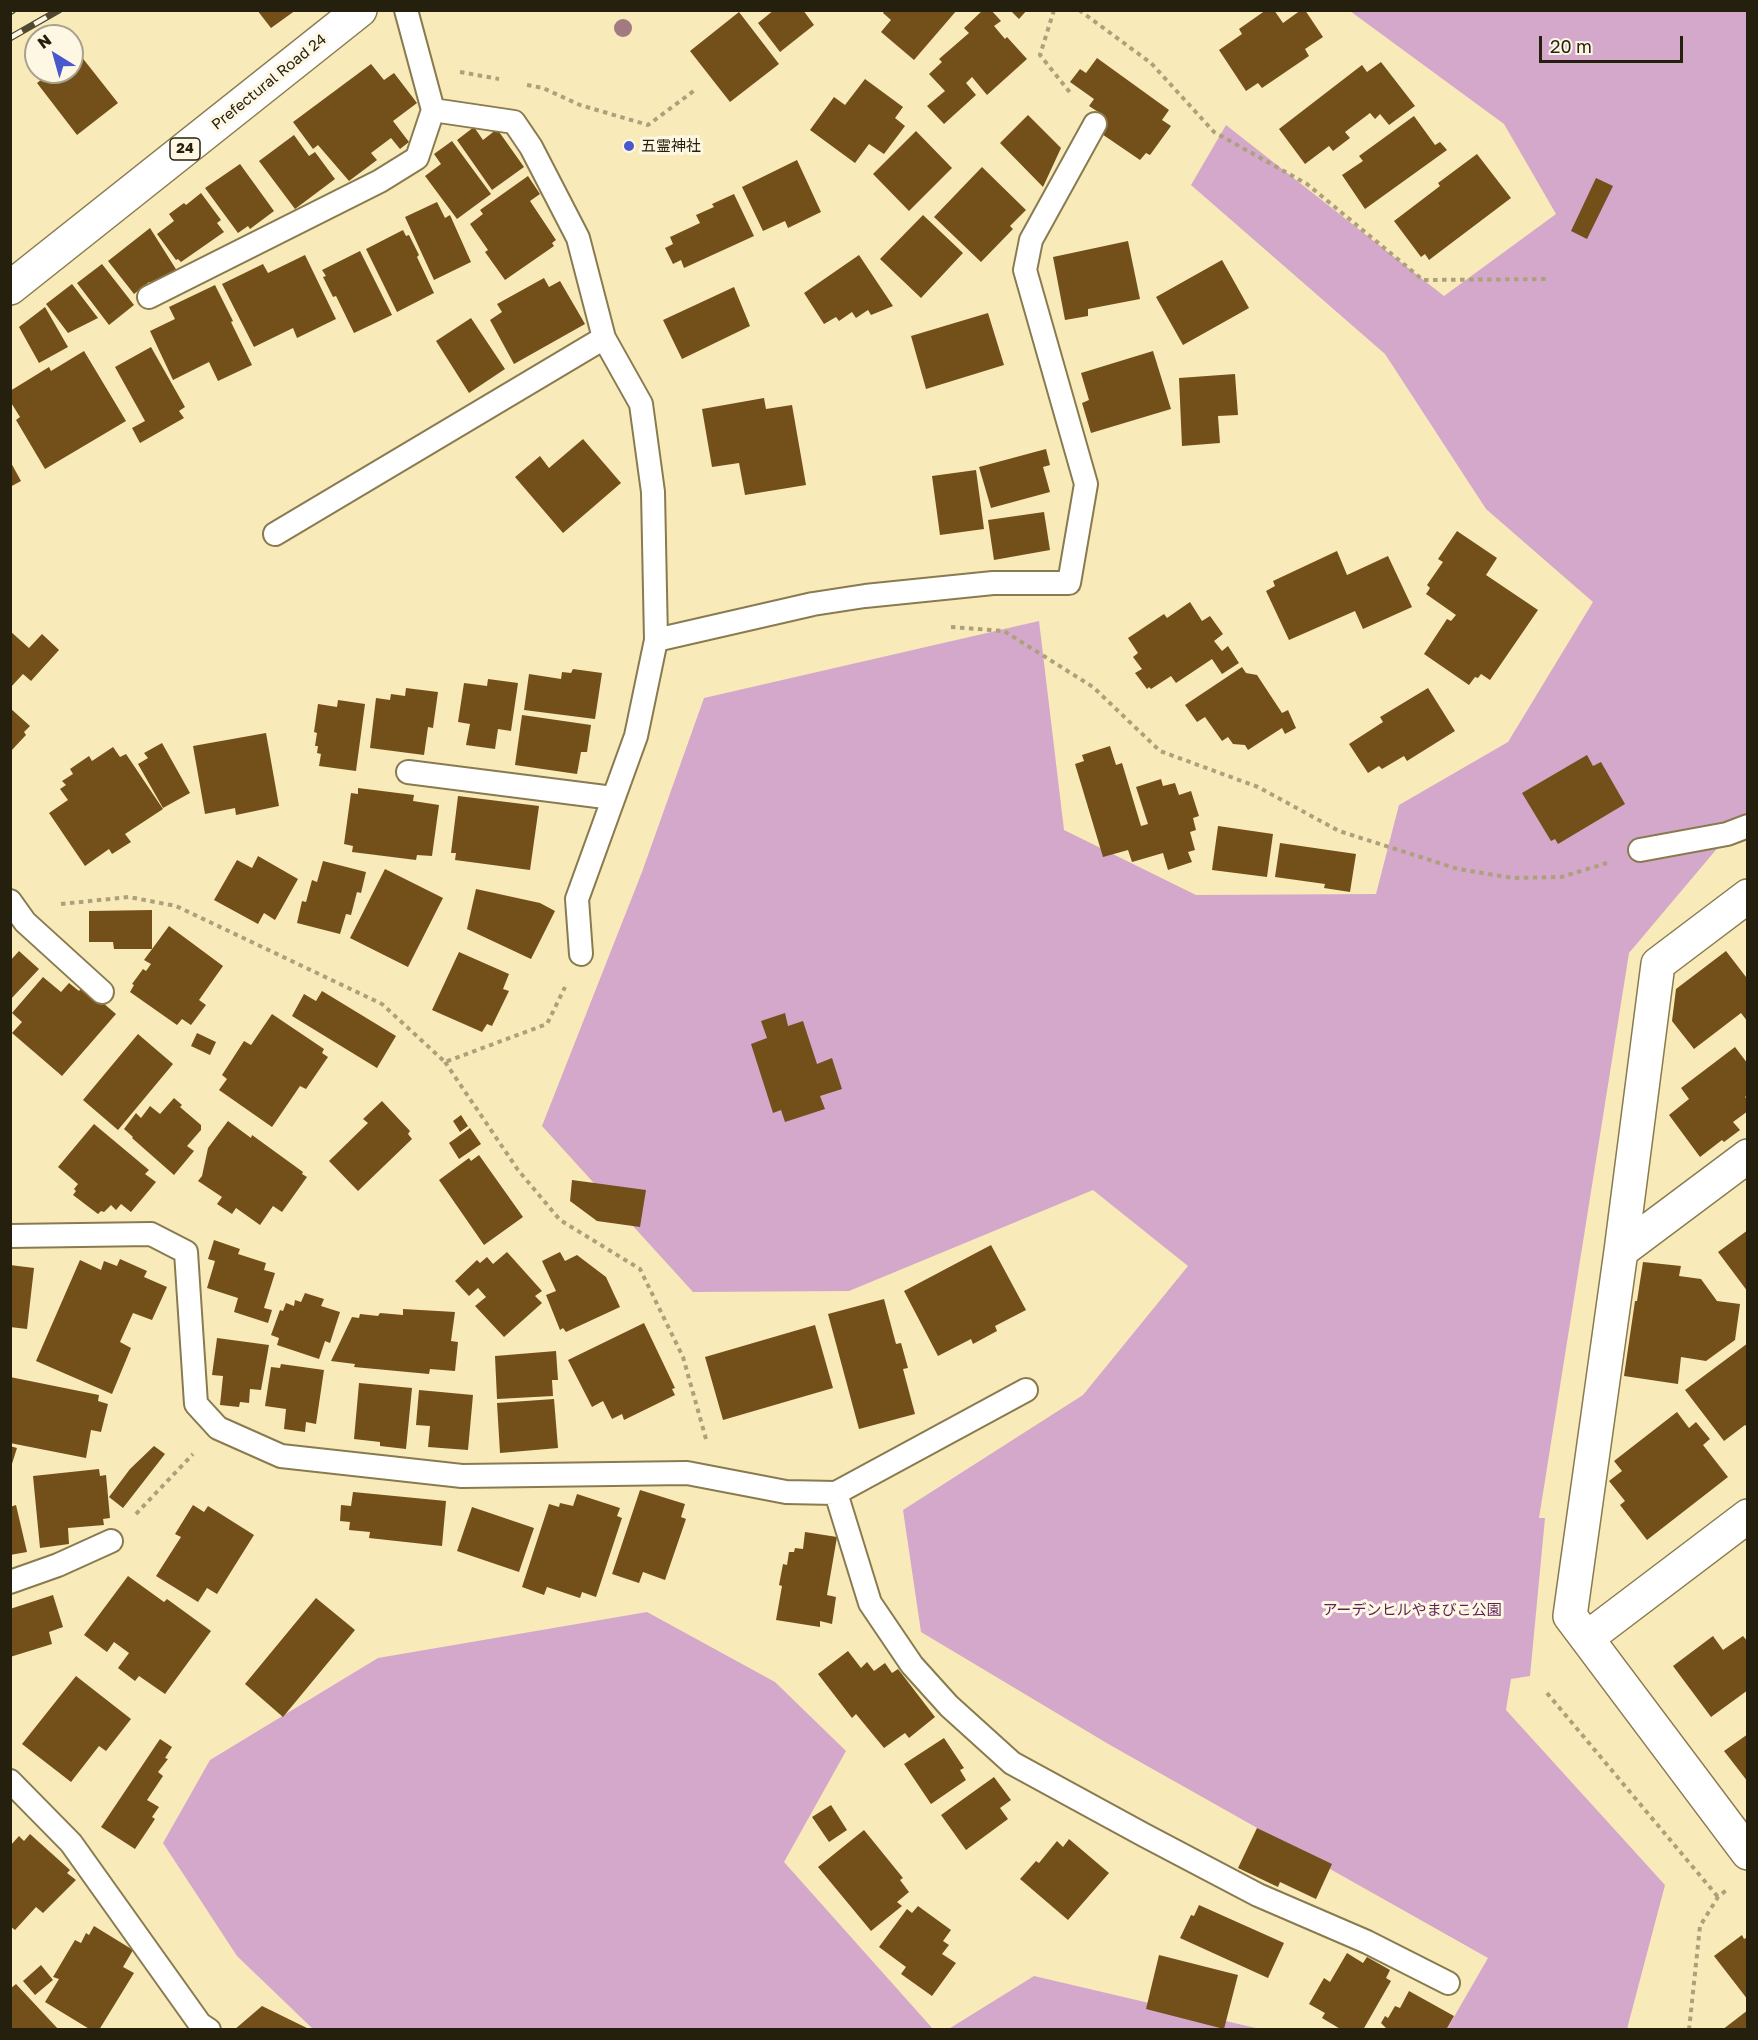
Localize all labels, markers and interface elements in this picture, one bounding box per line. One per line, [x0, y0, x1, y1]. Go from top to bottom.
north arrow [24, 24, 84, 84]
scale bar [1542, 24, 1686, 62]
text: N [33, 30, 55, 53]
street label: Prefectural Road 24 [208, 30, 330, 134]
text: 20 m [1550, 35, 1592, 57]
place label: 五霊神社 [641, 137, 701, 155]
road number: 24 [170, 138, 200, 160]
marker: 五霊神社 [622, 139, 636, 153]
park label: アーデンヒルやまびこ公園 [1322, 1601, 1502, 1619]

